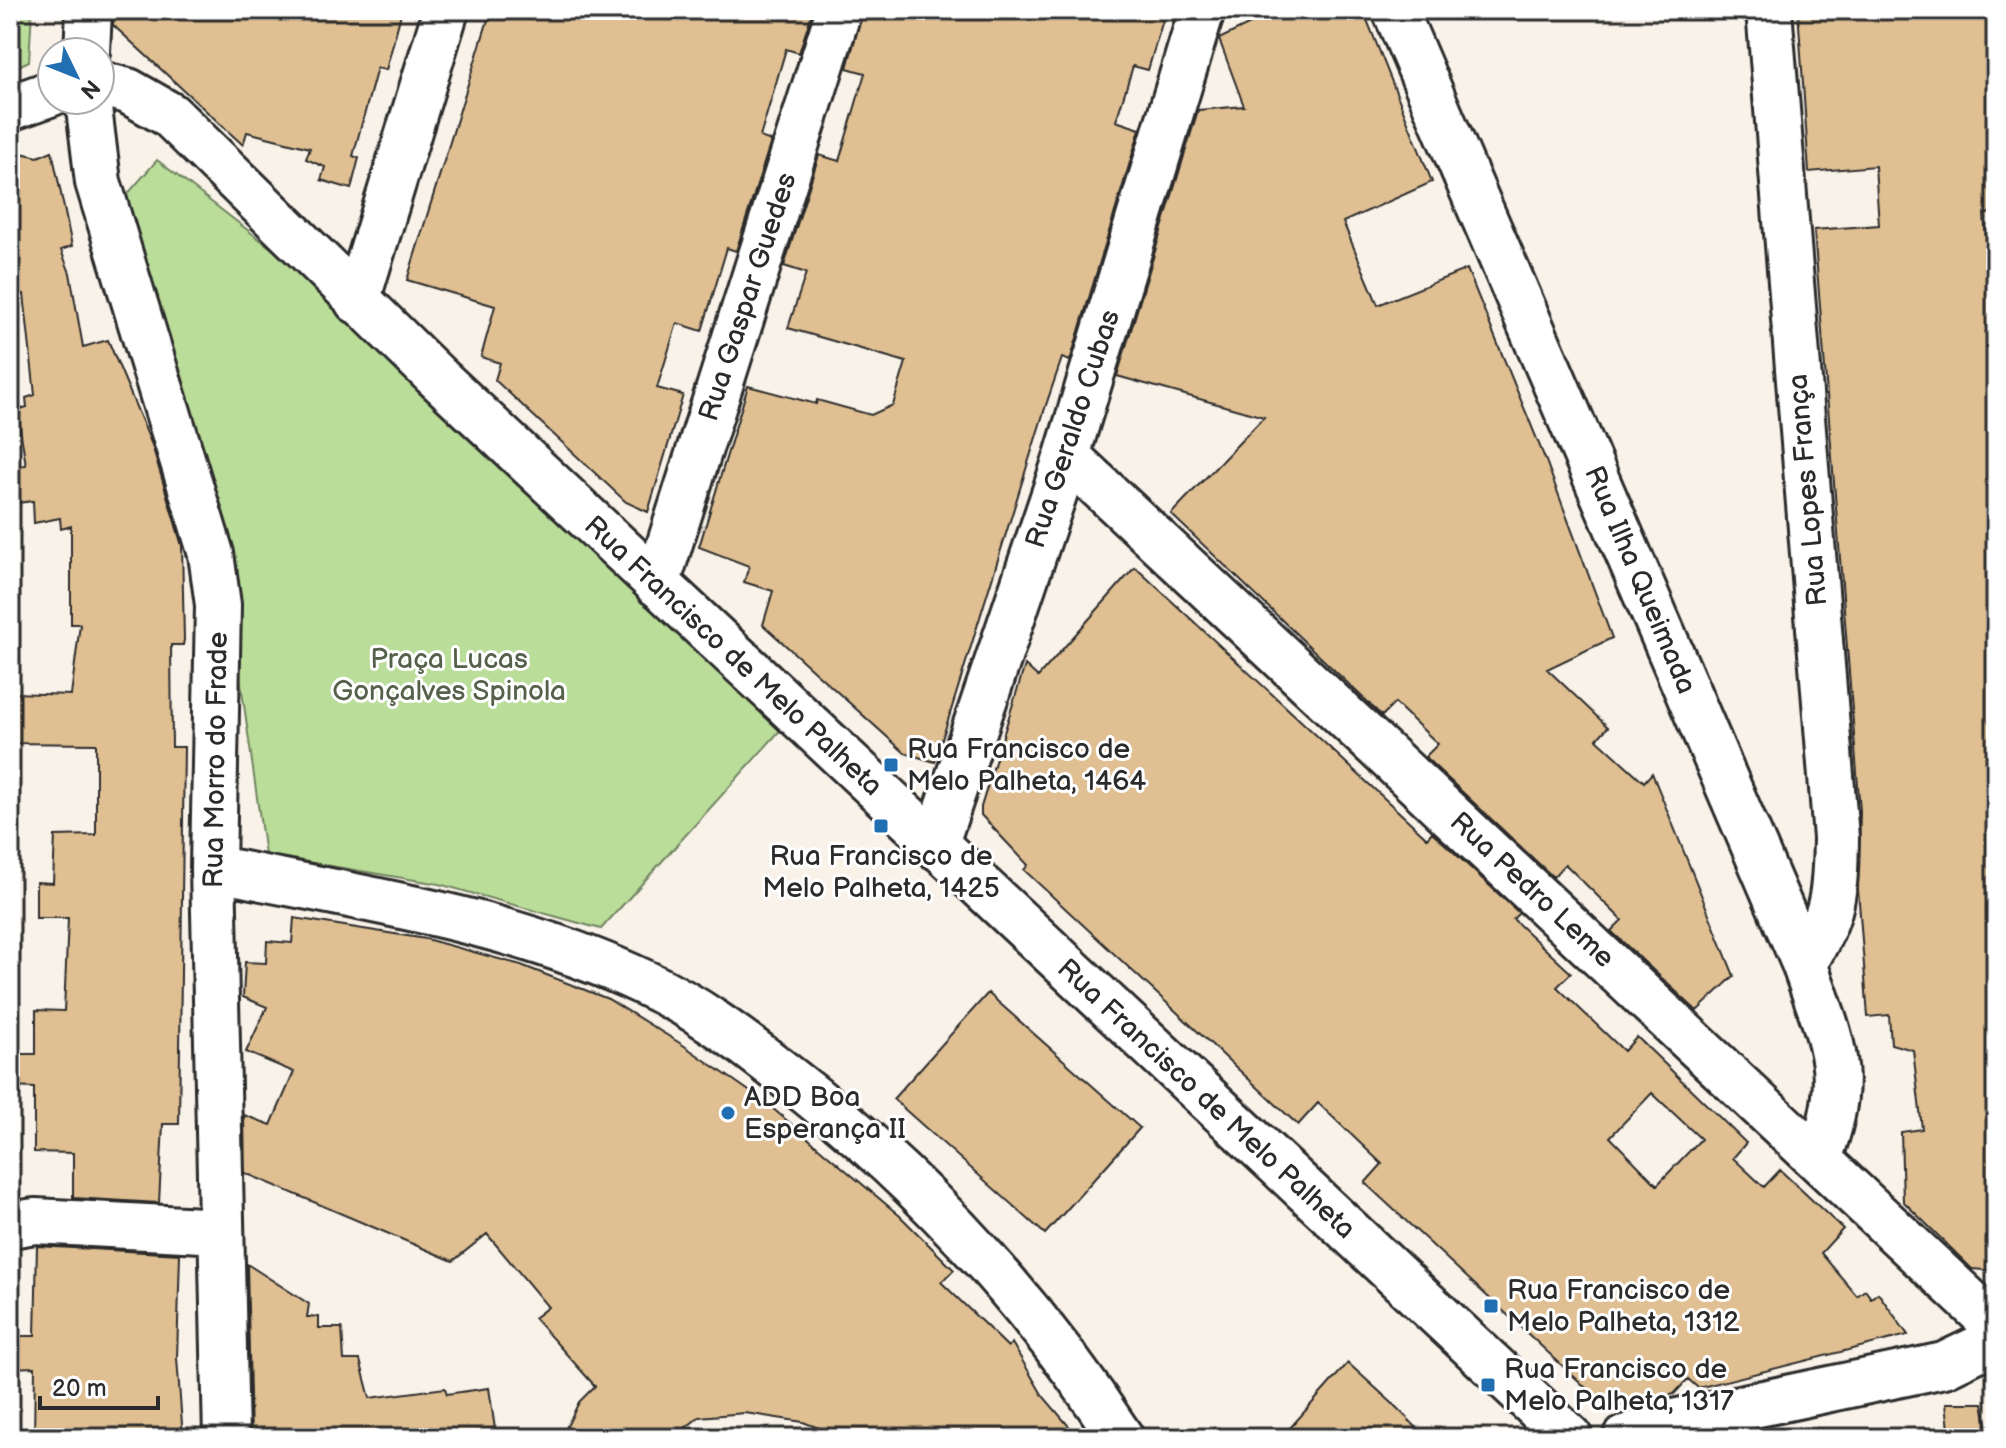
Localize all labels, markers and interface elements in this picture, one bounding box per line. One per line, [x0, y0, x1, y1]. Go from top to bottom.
north arrow [36, 36, 116, 116]
text: N [74, 73, 105, 104]
street label: Rua Gaspar Guedes [692, 169, 804, 425]
street label: Rua Geraldo Cubas [1019, 306, 1127, 552]
street label: Rua Lopes França [1781, 373, 1835, 607]
street label: Rua Ilha Queimada [1577, 461, 1703, 699]
street label: Rua Francisco de Melo Palheta [577, 509, 889, 803]
street label: Rua Morro do Frade [197, 632, 235, 888]
park label: Praça Lucas Gonçalves Spinola [332, 643, 566, 708]
place label: Rua Francisco de Melo Palheta, 1464 [907, 733, 1146, 798]
marker: Rua Francisco de Melo Palheta, 1464 [882, 756, 900, 774]
street label: Rua Pedro Leme [1443, 805, 1621, 975]
marker: Rua Francisco de Melo Palheta, 1425 [872, 817, 890, 835]
place label: Rua Francisco de Melo Palheta, 1425 [762, 840, 1000, 905]
street label: Rua Francisco de Melo Palheta [1050, 952, 1362, 1246]
place label: ADD Boa Esperança II [744, 1081, 906, 1146]
marker: ADD Boa Esperança II [719, 1104, 737, 1122]
place label: Rua Francisco de Melo Palheta, 1312 [1507, 1274, 1740, 1339]
marker: Rua Francisco de Melo Palheta, 1312 [1482, 1297, 1500, 1315]
place label: Rua Francisco de Melo Palheta, 1317 [1504, 1353, 1734, 1418]
scale bar [40, 1360, 158, 1410]
text: 20 m [52, 1374, 107, 1403]
marker: Rua Francisco de Melo Palheta, 1317 [1479, 1376, 1497, 1394]

